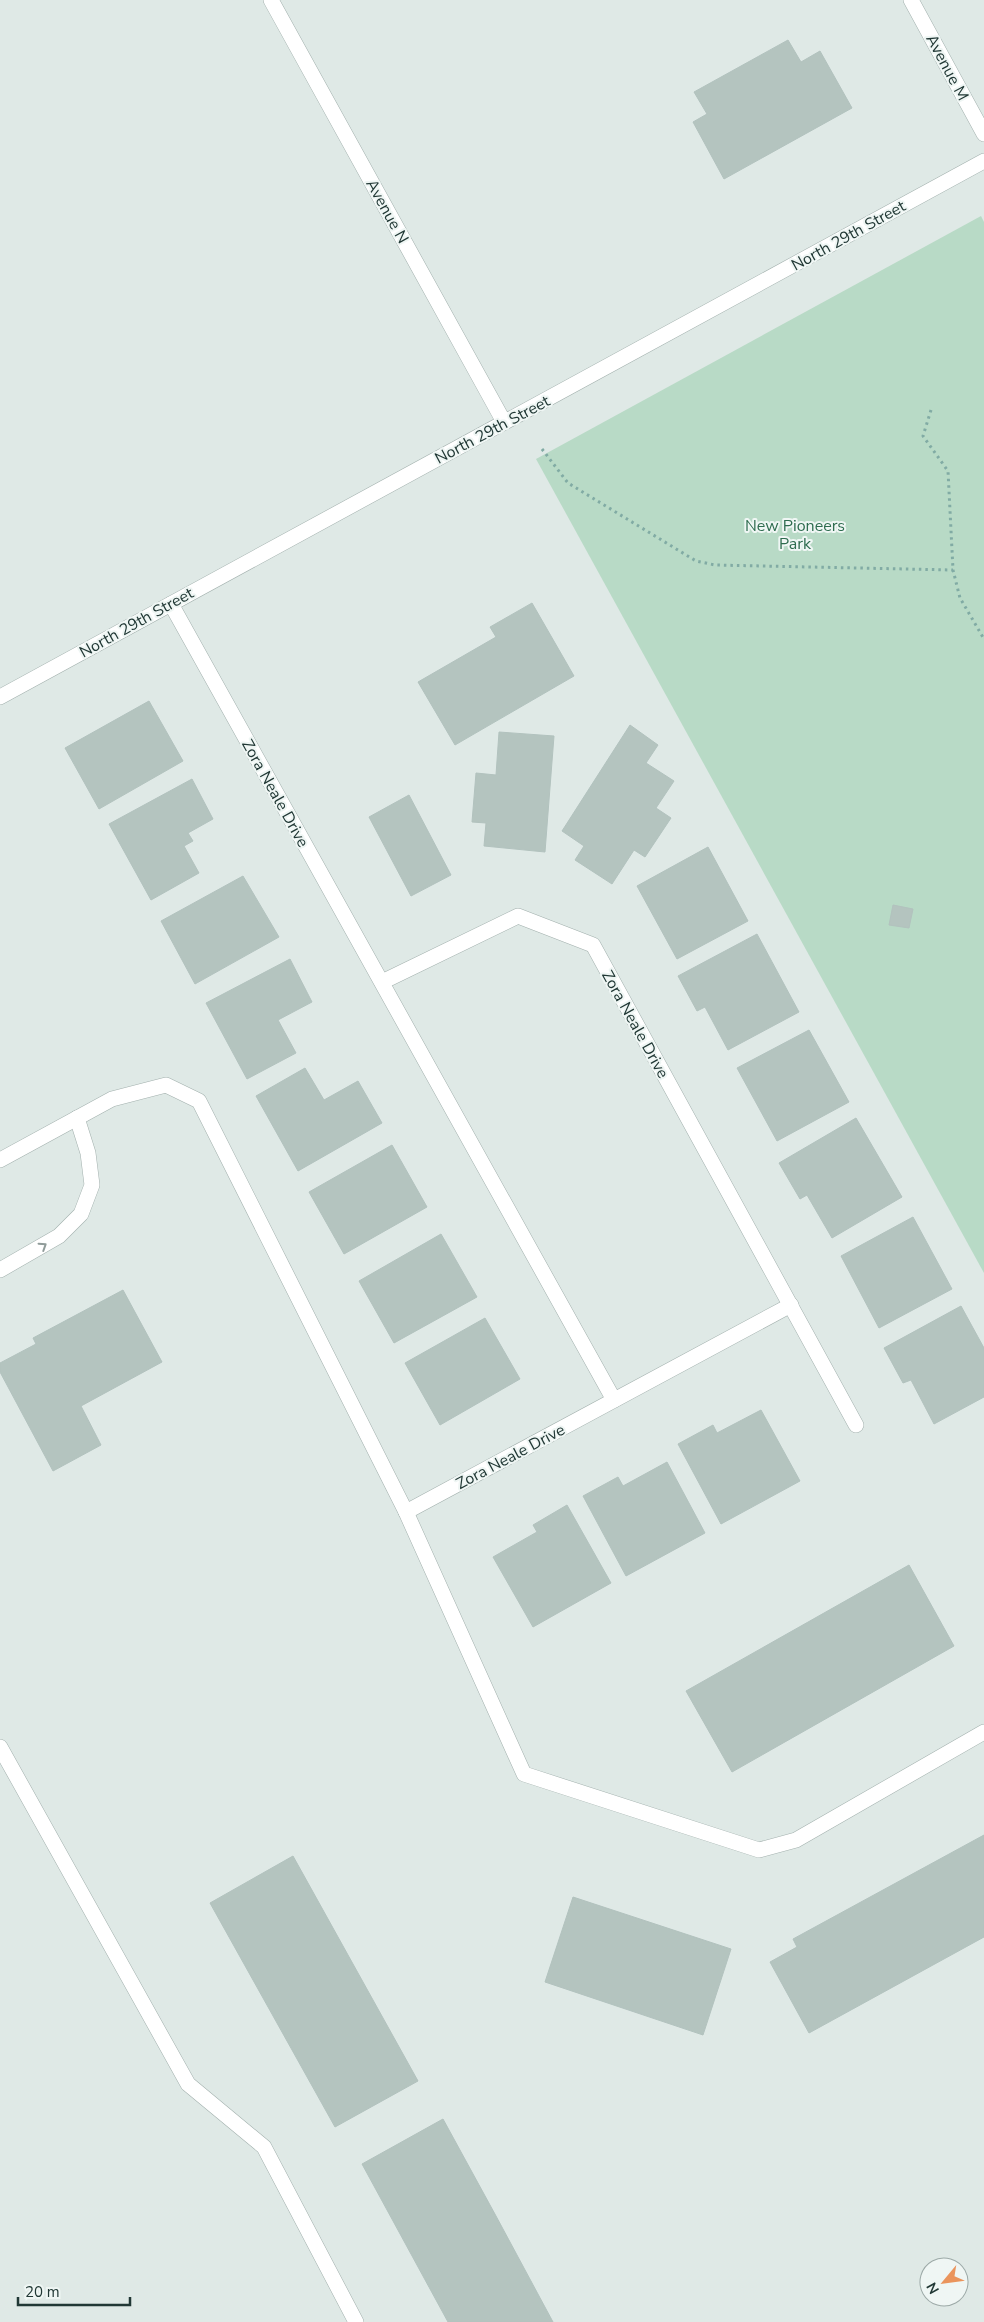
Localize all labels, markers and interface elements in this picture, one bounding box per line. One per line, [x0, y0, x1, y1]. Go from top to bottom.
street label: Avenue M [920, 30, 974, 105]
street label: Avenue N [360, 175, 414, 248]
street label: North 29th Street [787, 195, 910, 276]
street label: North 29th Street [431, 390, 554, 469]
park label: New Pioneers Park [745, 515, 845, 555]
street label: North 29th Street [75, 582, 198, 663]
street label: Zora Neale Drive [236, 736, 314, 851]
street label: Zora Neale Drive [596, 967, 674, 1082]
one-way arrow [37, 1243, 46, 1252]
street label: Zora Neale Drive [452, 1419, 569, 1495]
north arrow [919, 2257, 969, 2307]
scale bar [18, 2274, 130, 2306]
text: N [922, 2279, 944, 2297]
text: 20 m [25, 2282, 60, 2302]

